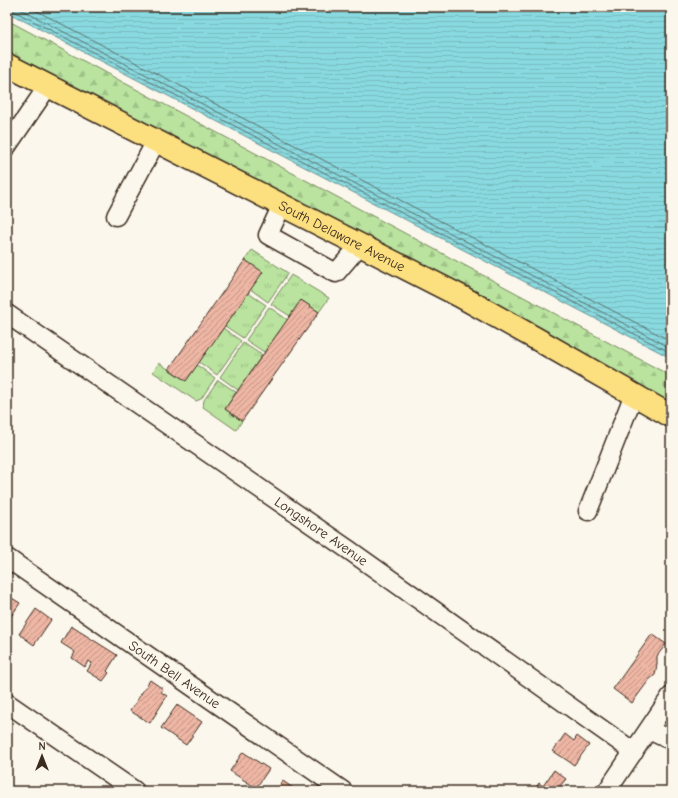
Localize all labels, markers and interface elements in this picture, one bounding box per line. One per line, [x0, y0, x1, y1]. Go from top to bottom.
street label: South Delaware Avenue [276, 197, 408, 275]
street label: Longshore Avenue [271, 493, 371, 569]
street label: South Bell Avenue [126, 637, 224, 712]
north arrow [22, 736, 62, 776]
text: N [38, 740, 46, 753]

